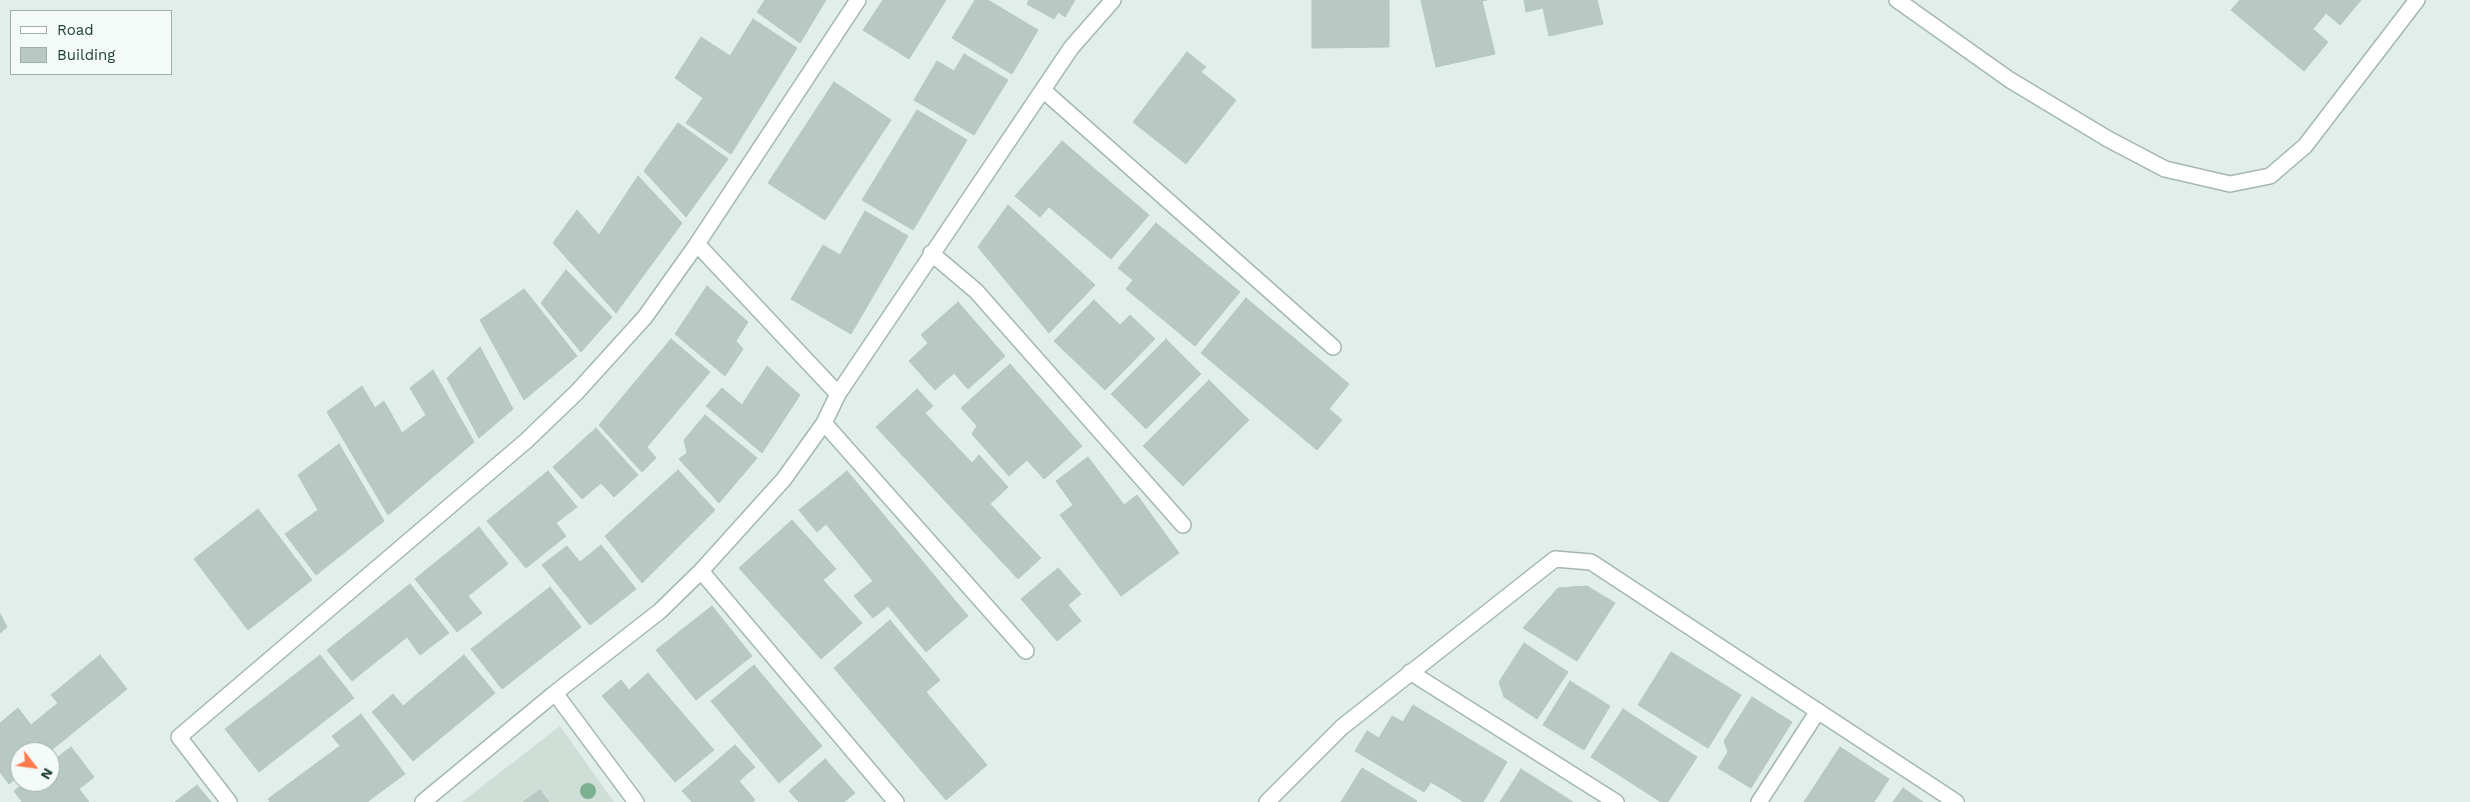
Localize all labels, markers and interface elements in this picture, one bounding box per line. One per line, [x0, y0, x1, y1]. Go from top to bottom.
legend [10, 10, 172, 75]
text: Road [57, 21, 94, 39]
text: Building [57, 46, 115, 64]
north arrow [10, 742, 60, 792]
text: N [38, 766, 57, 782]

